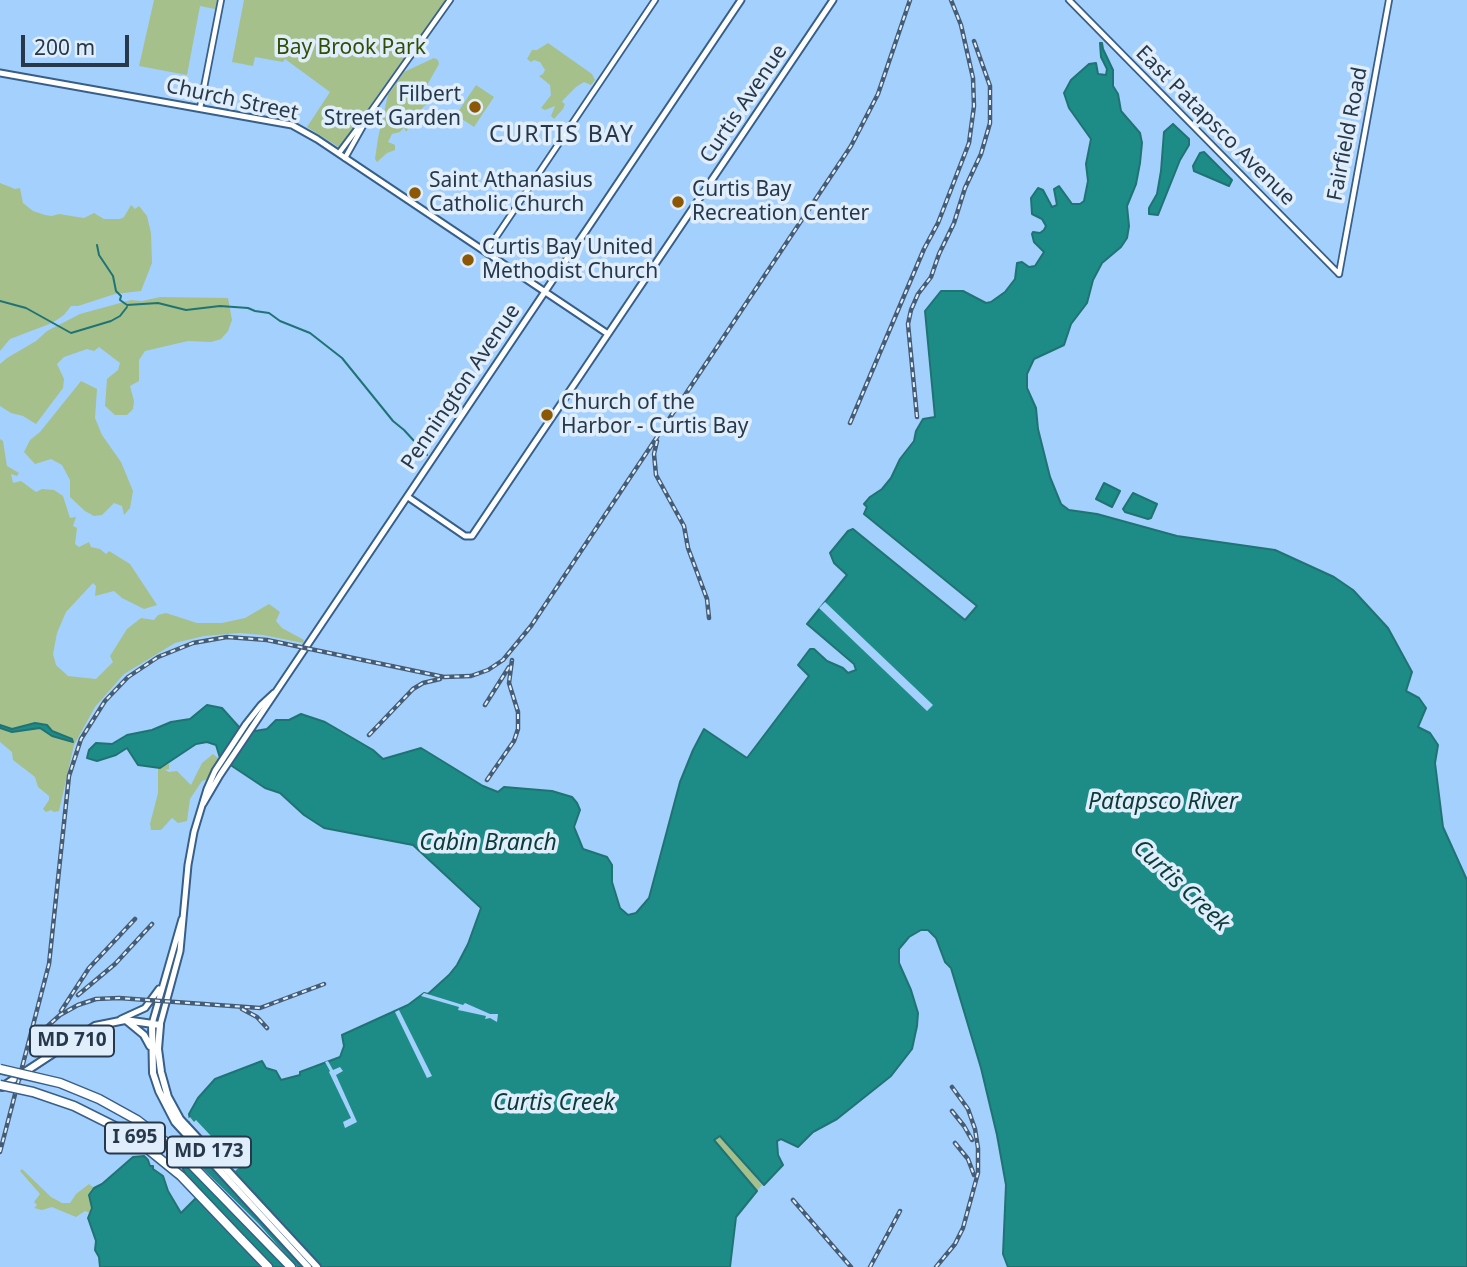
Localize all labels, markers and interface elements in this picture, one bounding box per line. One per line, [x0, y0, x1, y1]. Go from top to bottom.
scale bar [24, 21, 133, 65]
text: 200 m [34, 33, 95, 61]
park label: Bay Brook Park [276, 35, 426, 61]
street label: Curtis Avenue [695, 40, 793, 168]
street label: East Patapsco Avenue [1130, 41, 1300, 211]
street label: Fairfield Road [1323, 65, 1373, 203]
street label: Church Street [164, 74, 300, 126]
place label: Filbert Street Garden [324, 82, 461, 132]
marker: Filbert Street Garden [467, 99, 483, 115]
district label: CURTIS BAY [490, 121, 634, 149]
place label: Saint Athanasius Catholic Church [429, 168, 593, 218]
place label: Curtis Bay Recreation Center [692, 177, 869, 227]
marker: Saint Athanasius Catholic Church [407, 185, 423, 201]
marker: Curtis Bay Recreation Center [670, 194, 686, 210]
place label: Curtis Bay United Methodist Church [482, 235, 658, 285]
marker: Curtis Bay United Methodist Church [460, 252, 476, 268]
street label: Pennington Avenue [396, 299, 526, 475]
place label: Church of the Harbor - Curtis Bay [561, 390, 749, 440]
marker: Church of the Harbor - Curtis Bay [539, 407, 555, 423]
water label: Patapsco River [1088, 788, 1238, 816]
water label: Cabin Branch [419, 829, 557, 857]
water label: Curtis Creek [1127, 834, 1235, 938]
road number: MD 710 [30, 1026, 114, 1056]
water label: Curtis Creek [493, 1089, 615, 1117]
road number: I 695 [105, 1122, 165, 1154]
road number: MD 173 [167, 1136, 251, 1168]

